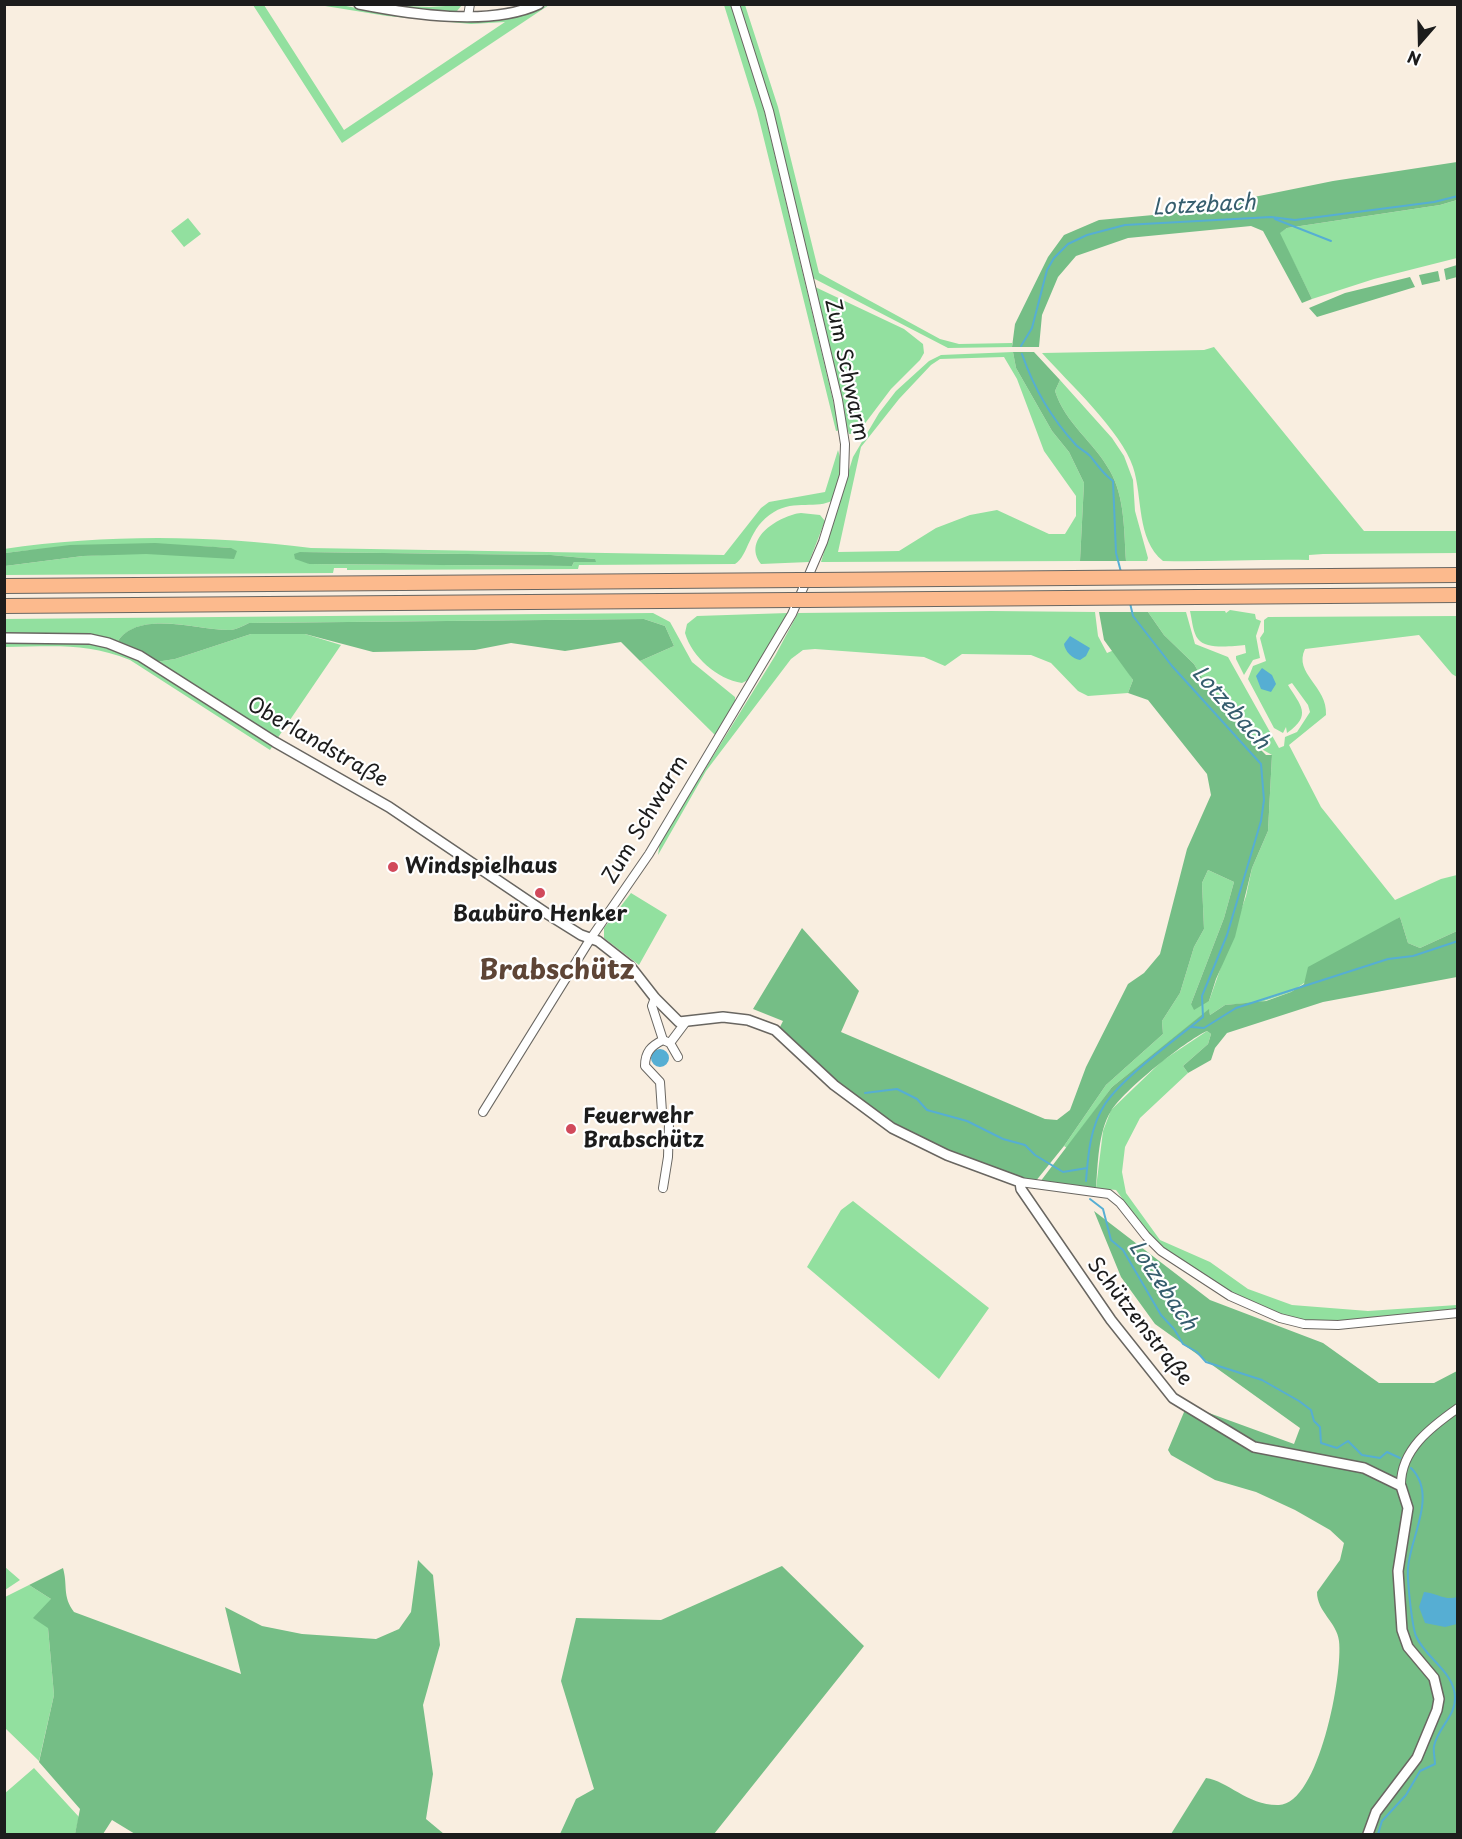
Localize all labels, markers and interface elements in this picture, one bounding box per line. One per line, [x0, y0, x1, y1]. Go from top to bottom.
north arrow [1390, 12, 1450, 72]
text: N [1404, 45, 1424, 72]
water label: Lotzebach [1152, 190, 1256, 222]
street label: Zum Schwarm [819, 296, 873, 444]
water label: Lotzebach [1186, 661, 1274, 755]
street label: Oberlandstraße [242, 692, 392, 794]
street label: Zum Schwarm [598, 751, 694, 889]
place label: Windspielhaus [405, 854, 557, 880]
marker: Windspielhaus [386, 860, 400, 874]
marker: Baubüro Henker [533, 886, 547, 900]
place label: Baubüro Henker [453, 902, 627, 928]
district label: Brabschütz [479, 956, 635, 988]
place label: Feuerwehr Brabschütz [583, 1104, 704, 1154]
marker: Feuerwehr Brabschütz [564, 1122, 578, 1136]
water label: Lotzebach [1122, 1236, 1202, 1336]
street label: Schützenstraße [1081, 1253, 1197, 1391]

